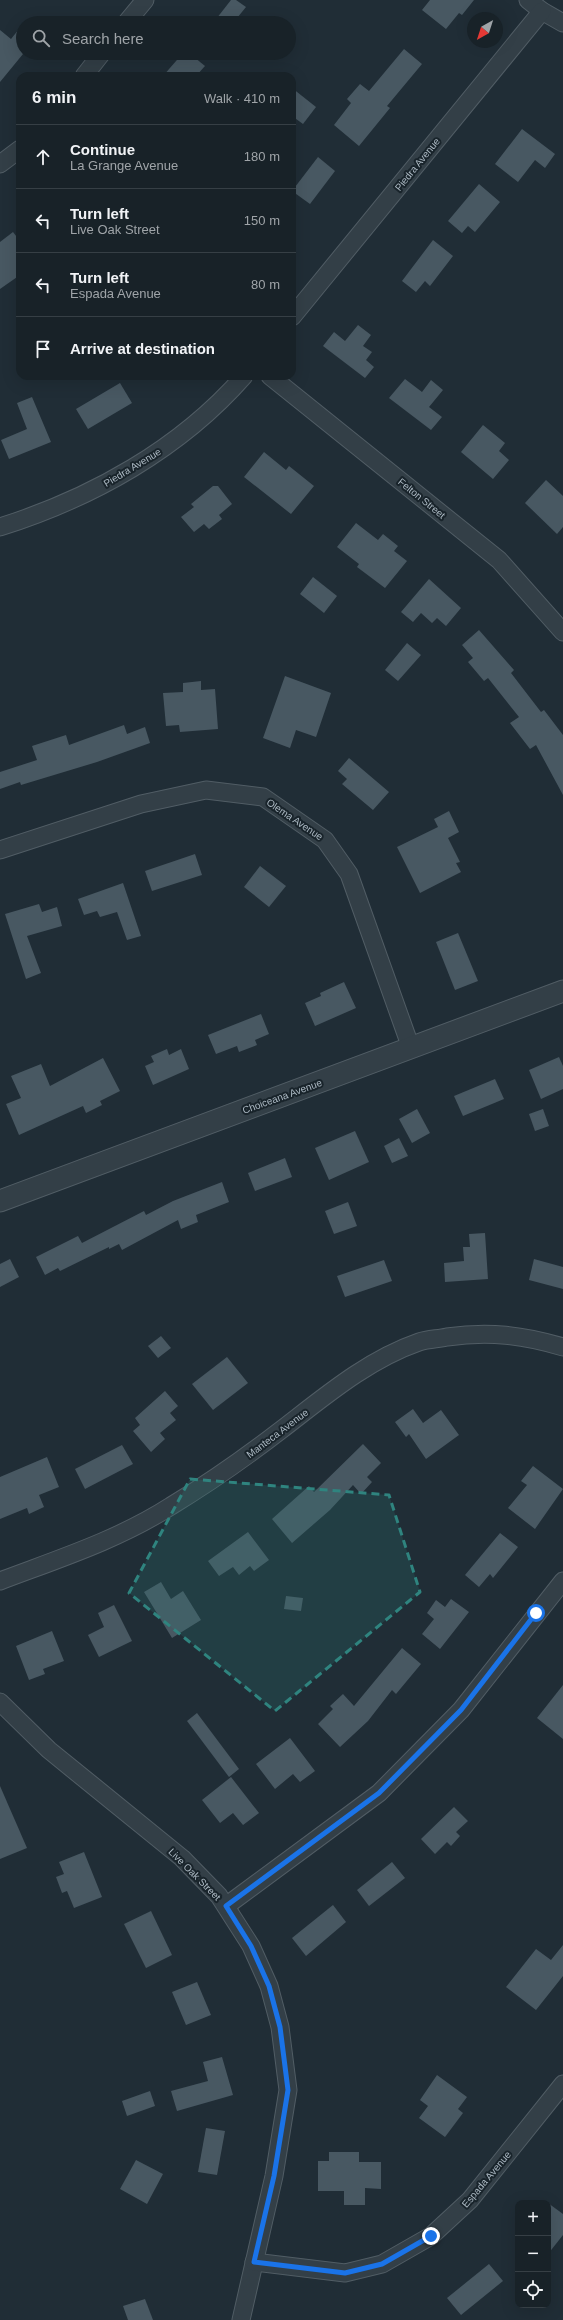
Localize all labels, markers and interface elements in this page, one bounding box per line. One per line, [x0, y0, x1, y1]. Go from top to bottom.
north arrow [467, 12, 503, 48]
search box [16, 16, 296, 60]
icon: search [30, 27, 52, 49]
text: Search here [62, 30, 144, 47]
text: 6 min [32, 88, 76, 107]
text: Walk · 410 m [204, 91, 280, 106]
street label: Piedra Avenue [393, 135, 442, 193]
text: Continue [70, 141, 135, 158]
icon: ahead [32, 146, 54, 168]
text: 180 m [244, 149, 280, 164]
text: La Grange Avenue [70, 158, 178, 173]
text: Turn left [70, 205, 129, 222]
icon: left [32, 210, 54, 232]
text: 150 m [244, 213, 280, 228]
text: Live Oak Street [70, 222, 160, 237]
text: Turn left [70, 269, 129, 286]
icon: left [32, 274, 54, 296]
text: 80 m [251, 277, 280, 292]
text: Espada Avenue [70, 286, 161, 301]
icon: arrive [32, 338, 54, 360]
text: Arrive at destination [70, 340, 215, 357]
street label: Piedra Avenue [102, 446, 163, 489]
street label: Felton Street [396, 476, 448, 521]
street label: Olema Avenue [265, 797, 325, 843]
street label: Choiceana Avenue [241, 1077, 324, 1116]
street label: Manteca Avenue [244, 1406, 311, 1460]
route start [527, 1604, 545, 1622]
street label: Live Oak Street [166, 1846, 223, 1903]
street label: Espada Avenue [460, 2149, 513, 2210]
map controls [515, 2200, 551, 2308]
button: + [515, 2200, 551, 2236]
route end [422, 2227, 440, 2245]
button: − [515, 2236, 551, 2272]
button: locate [515, 2272, 551, 2308]

